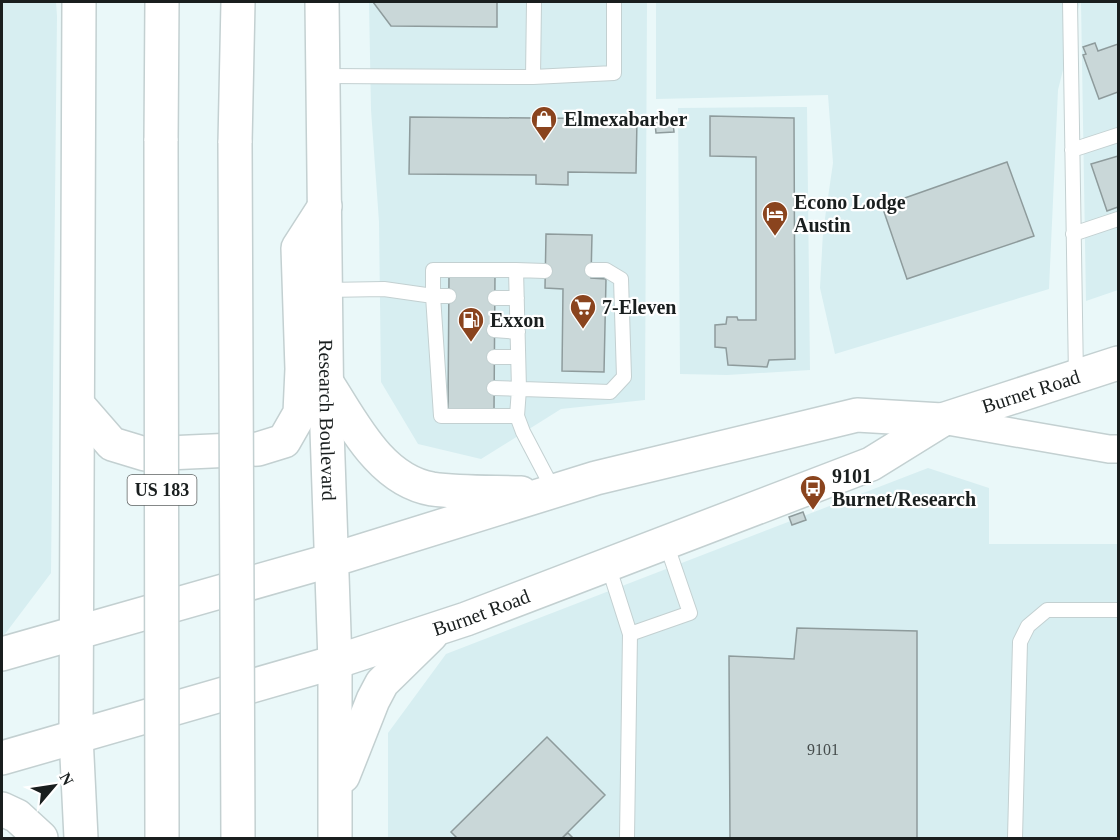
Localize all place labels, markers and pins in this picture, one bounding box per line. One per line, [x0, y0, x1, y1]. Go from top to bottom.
shop icon: Elmexabarber [529, 104, 559, 142]
place label: Elmexabarber [564, 108, 687, 130]
place label: Econo Lodge Austin [794, 191, 906, 236]
hotel icon: Econo Lodge Austin [760, 199, 790, 237]
supermarket icon: 7-Eleven [568, 292, 598, 330]
place label: 7-Eleven [602, 296, 676, 318]
fuel station icon: Exxon [456, 305, 486, 343]
place label: Exxon [490, 309, 544, 331]
place label: 9101 Burnet/Research [832, 465, 976, 510]
bus stop icon: 9101 Burnet/Research [798, 473, 828, 511]

